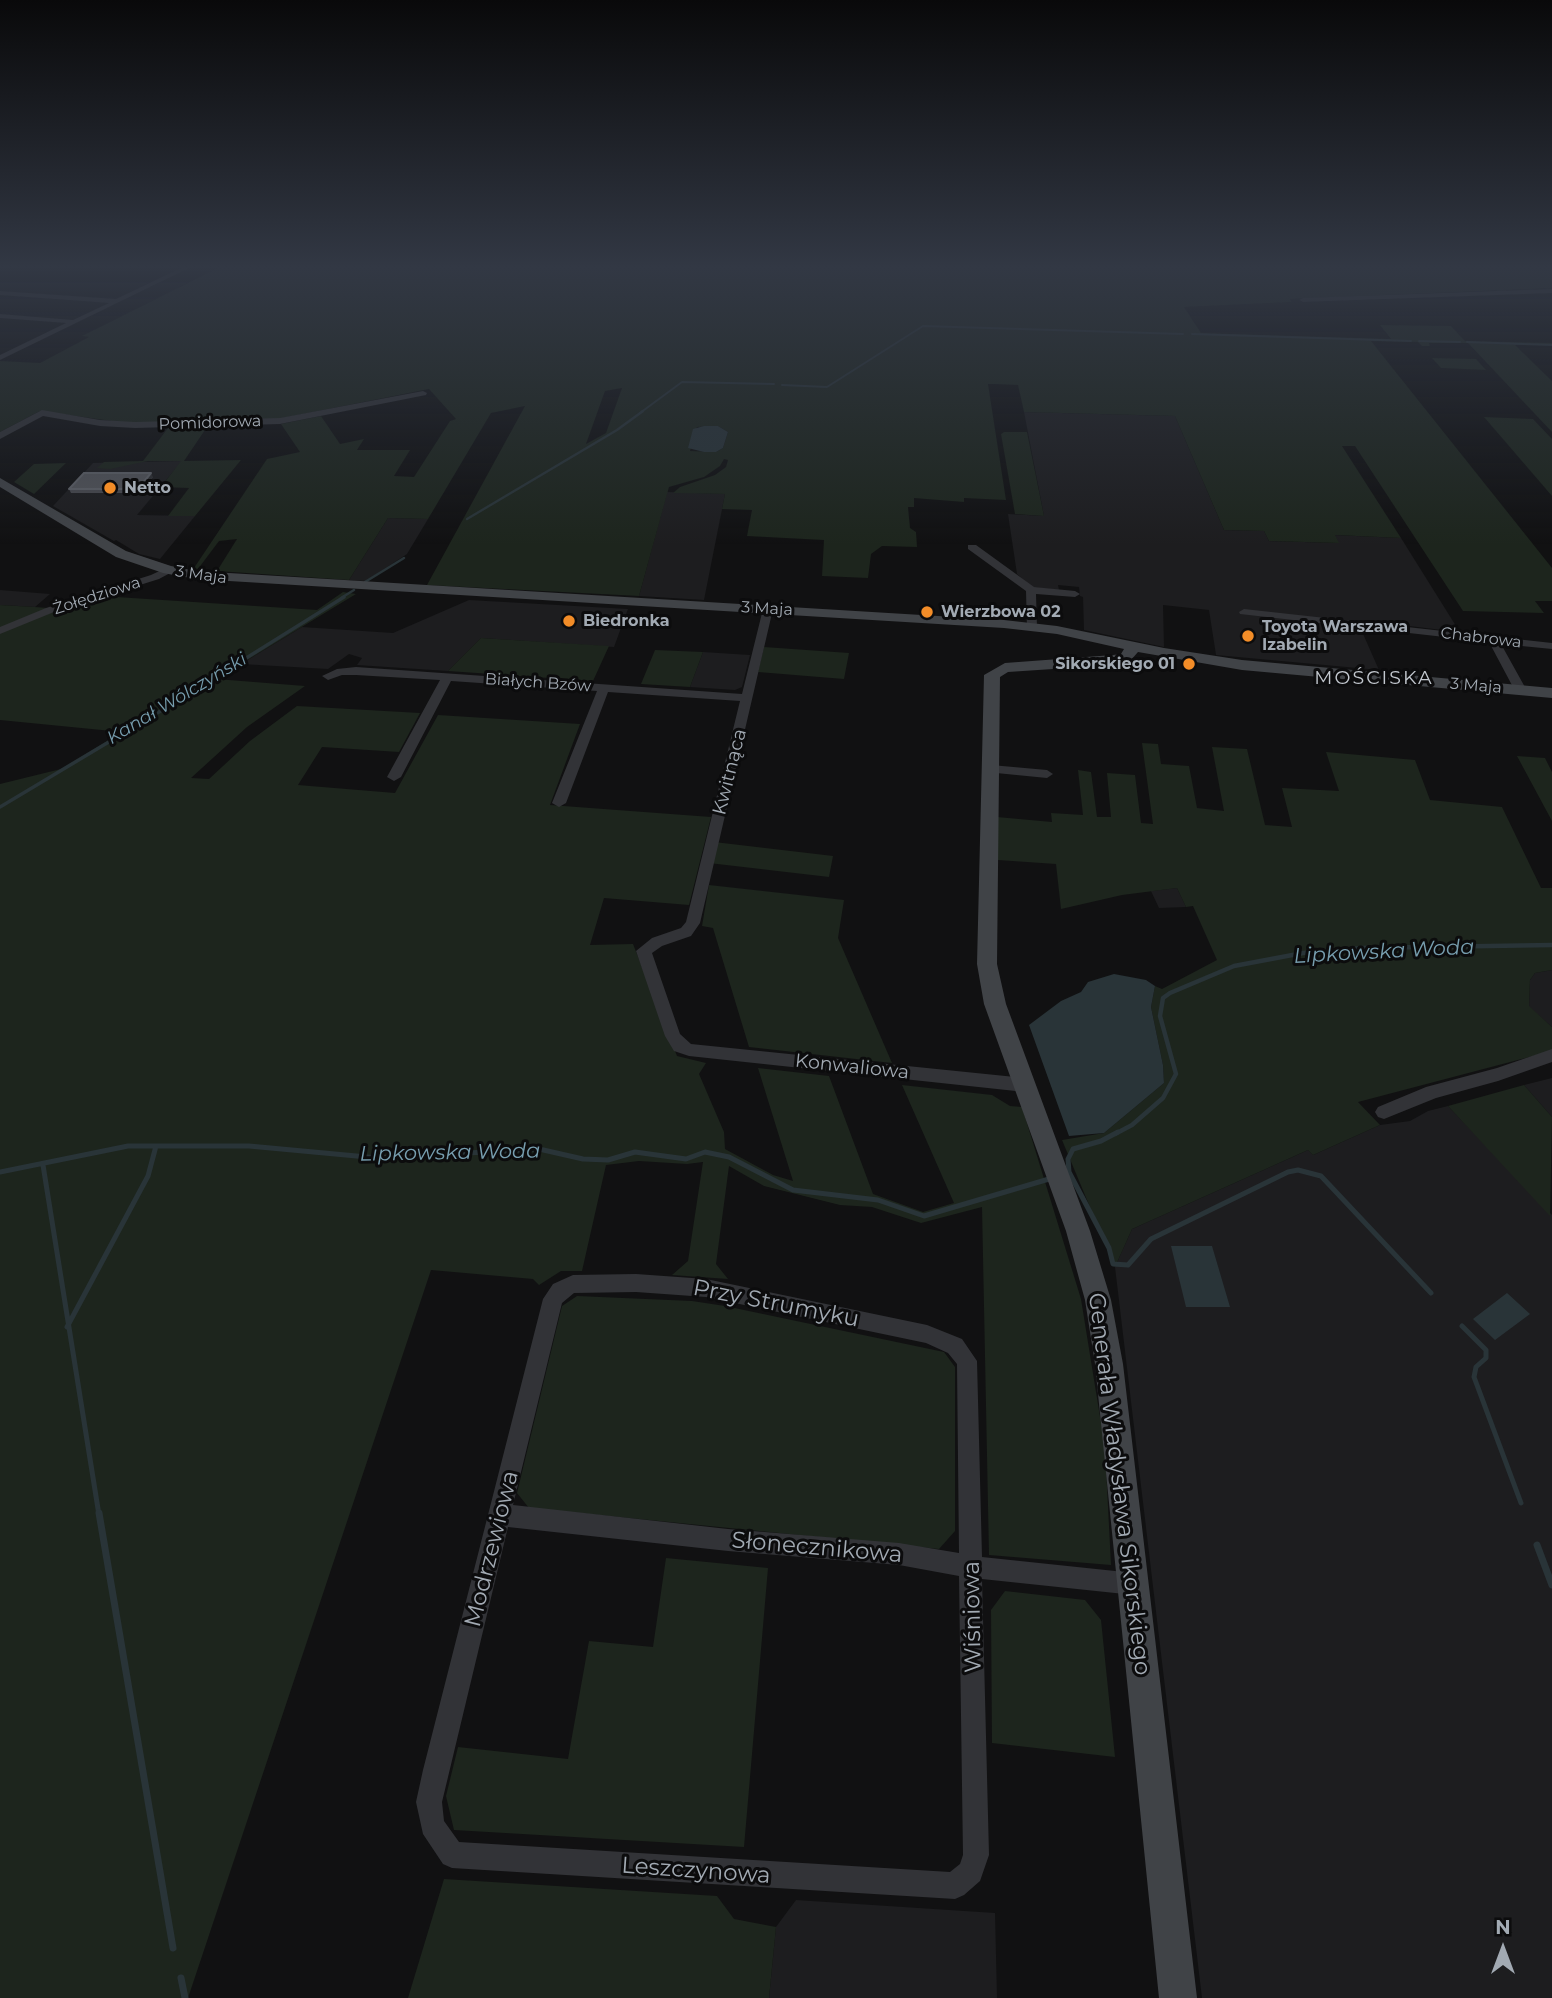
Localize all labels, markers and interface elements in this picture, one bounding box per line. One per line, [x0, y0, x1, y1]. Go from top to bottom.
street label: Pomidorowa [158, 412, 262, 434]
place label: Netto [124, 478, 171, 498]
marker: Netto [102, 480, 118, 496]
street label: 3 Maja [174, 562, 228, 588]
street label: Żołędziowa [51, 573, 143, 619]
street label: 3 Maja [741, 598, 793, 620]
place label: Wierzbowa 02 [941, 602, 1061, 622]
marker: Wierzbowa 02 [919, 604, 935, 620]
place label: Biedronka [583, 611, 670, 631]
marker: Biedronka [561, 613, 577, 629]
place label: Toyota Warszawa Izabelin [1262, 617, 1408, 655]
street label: Chabrowa [1439, 623, 1523, 653]
marker: Toyota Warszawa Izabelin [1240, 628, 1256, 644]
water label: Kanał Wólczyński [103, 649, 251, 749]
place label: Sikorskiego 01 [1055, 654, 1175, 674]
marker: Sikorskiego 01 [1181, 656, 1197, 672]
district label: MOŚCISKA [1315, 667, 1433, 689]
street label: Białych Bzów [484, 670, 592, 696]
street label: 3 Maja [1449, 674, 1503, 698]
street label: Kwitnąca [708, 726, 752, 818]
water label: Lipkowska Woda [1293, 935, 1475, 969]
street label: Konwaliowa [794, 1050, 910, 1084]
water label: Lipkowska Woda [359, 1139, 541, 1167]
street label: Przy Strumyku [691, 1274, 861, 1334]
street label: Generała Władysława Sikorskiego [1082, 1291, 1156, 1677]
street label: Modrzewiowa [459, 1468, 525, 1630]
street label: Słonecznikowa [730, 1527, 904, 1569]
street label: Wiśniowa [958, 1561, 988, 1673]
street label: Leszczynowa [620, 1852, 772, 1890]
north arrow [1468, 1914, 1538, 1984]
text: N [1495, 1916, 1511, 1939]

